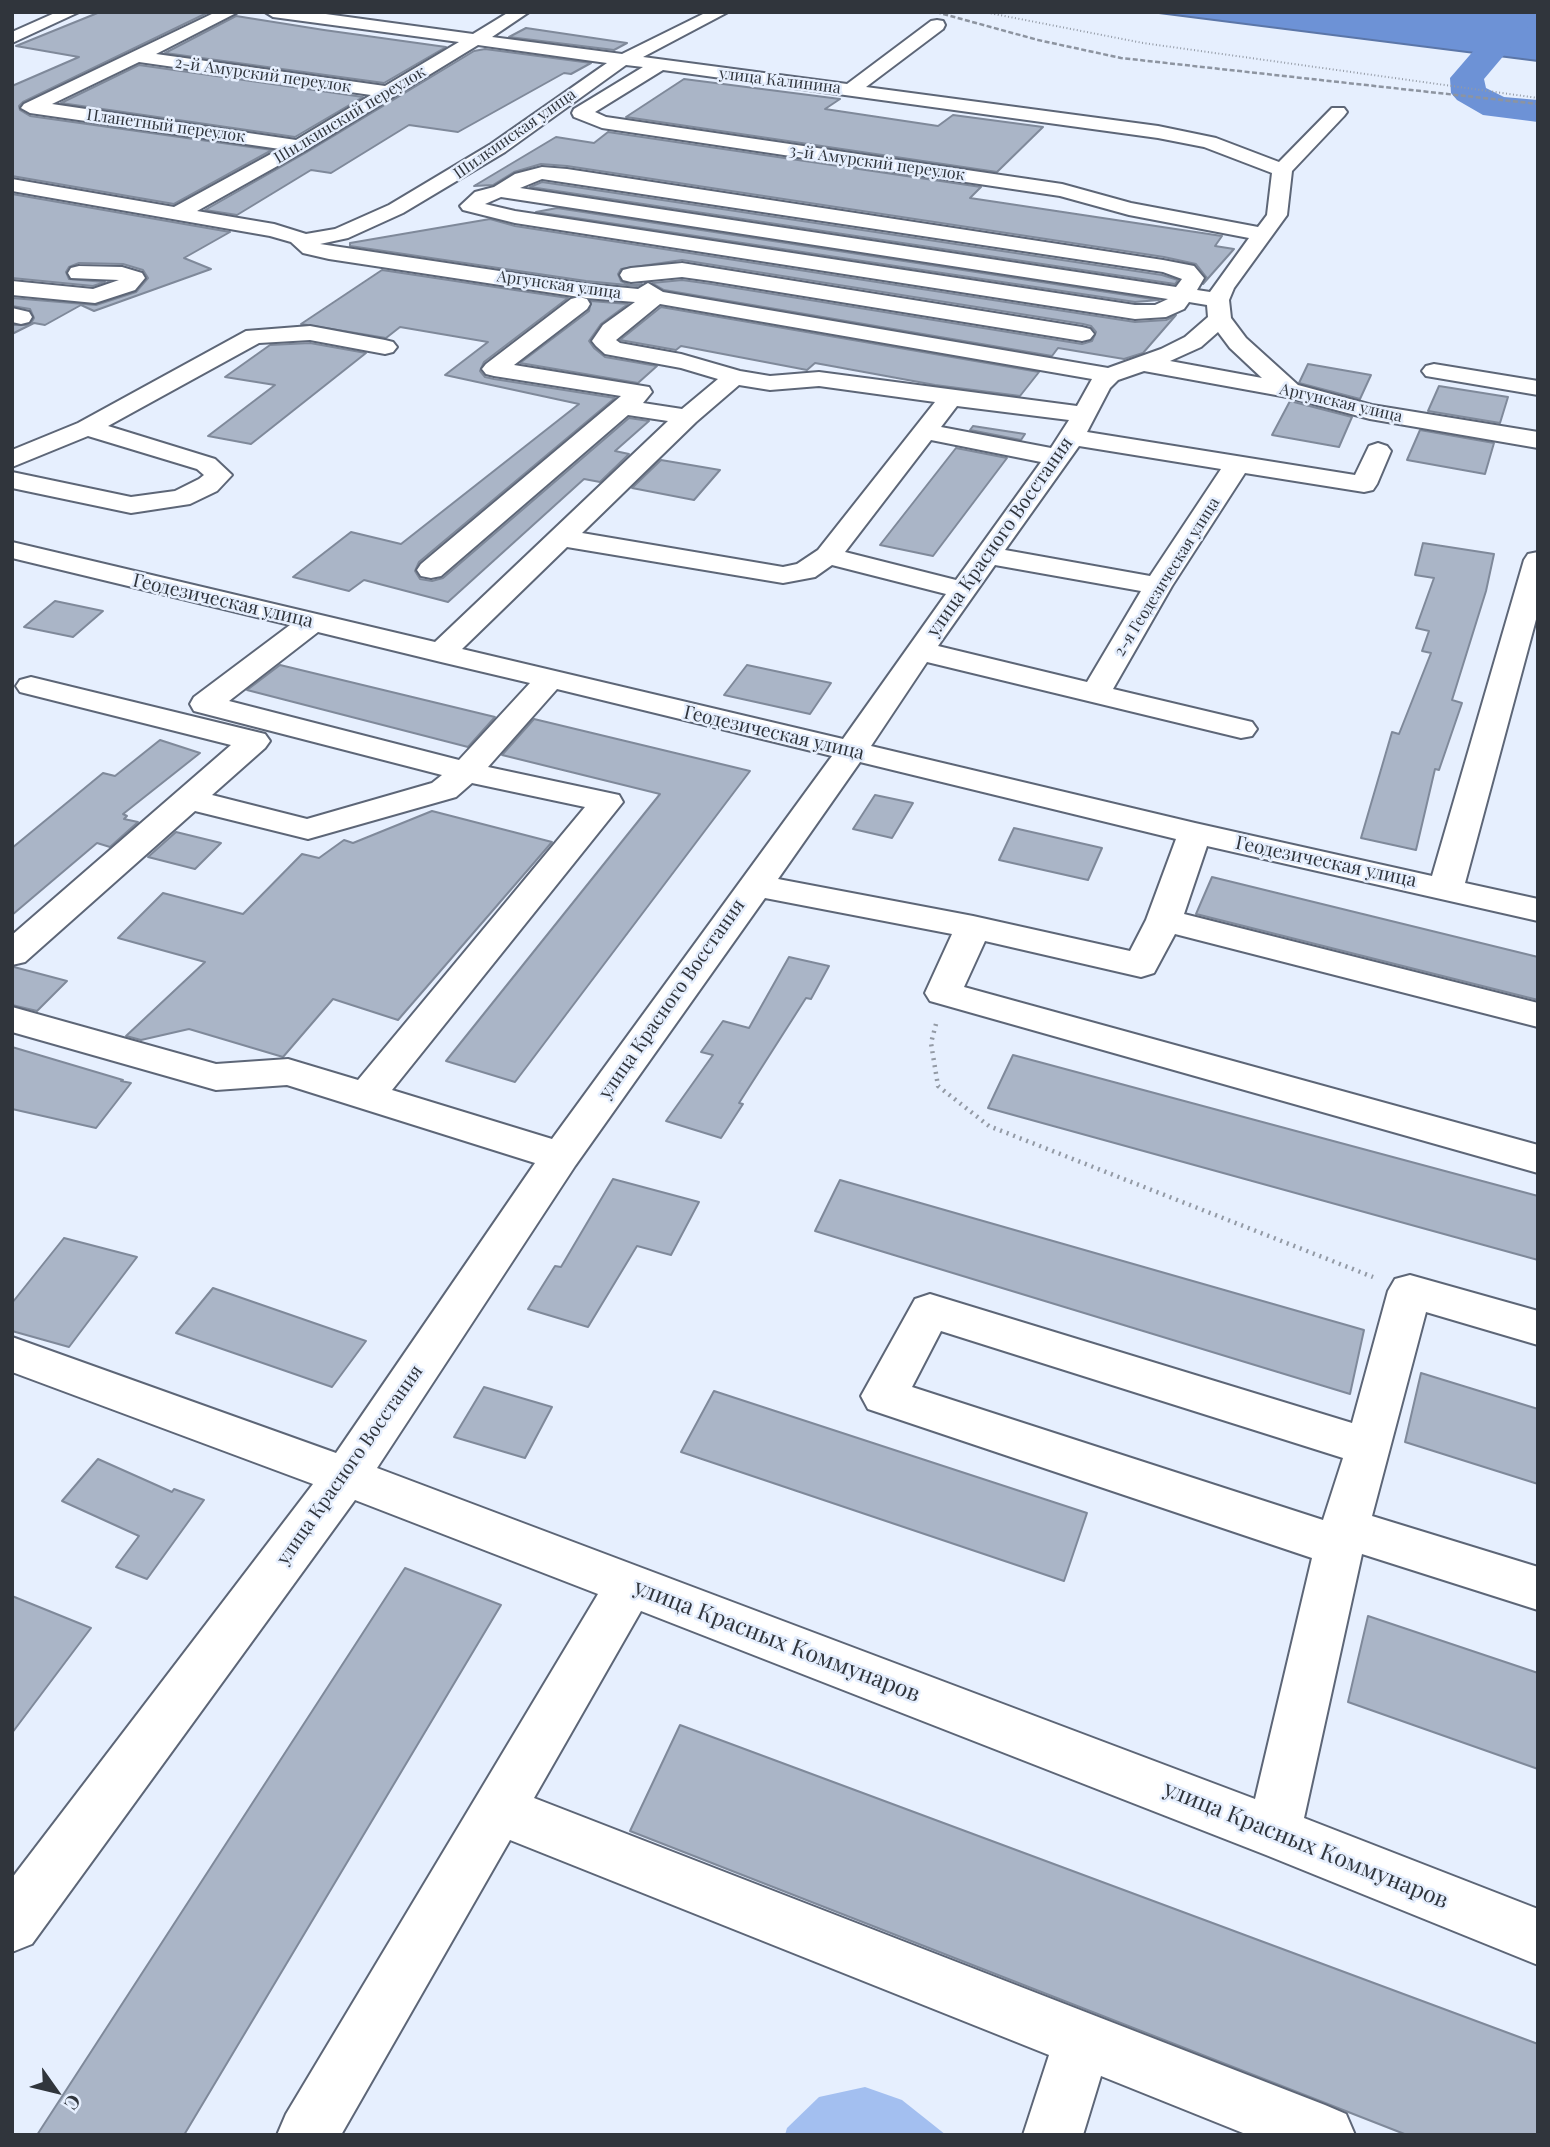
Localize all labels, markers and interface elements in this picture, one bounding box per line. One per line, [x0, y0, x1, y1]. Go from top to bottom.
street label: 2-й Амурский переулок [174, 53, 352, 97]
street label: Шилкинский переулок [271, 62, 429, 168]
street label: улица Калинина [718, 64, 842, 98]
street label: Шилкинская улица [450, 85, 580, 183]
street label: Планетный переулок [85, 105, 247, 147]
street label: 3-й Амурский переулок [788, 141, 966, 185]
street label: Аргунская улица [496, 267, 622, 303]
street label: Аргунская улица [1278, 380, 1404, 426]
street label: улица Красного Восстания [922, 433, 1078, 641]
street label: 2-я Геодезическая улица [1110, 494, 1224, 660]
street label: Геодезическая улица [131, 569, 315, 633]
street label: Геодезическая улица [682, 701, 866, 765]
street label: Геодезическая улица [1233, 832, 1419, 892]
street label: улица Красного Восстания [594, 895, 750, 1103]
street label: улица Красного Восстания [272, 1361, 428, 1569]
street label: улица Красных Коммунаров [630, 1574, 924, 1708]
street label: улица Красных Коммунаров [1160, 1775, 1452, 1915]
north arrow [21, 2056, 91, 2126]
text: С [59, 2090, 88, 2116]

